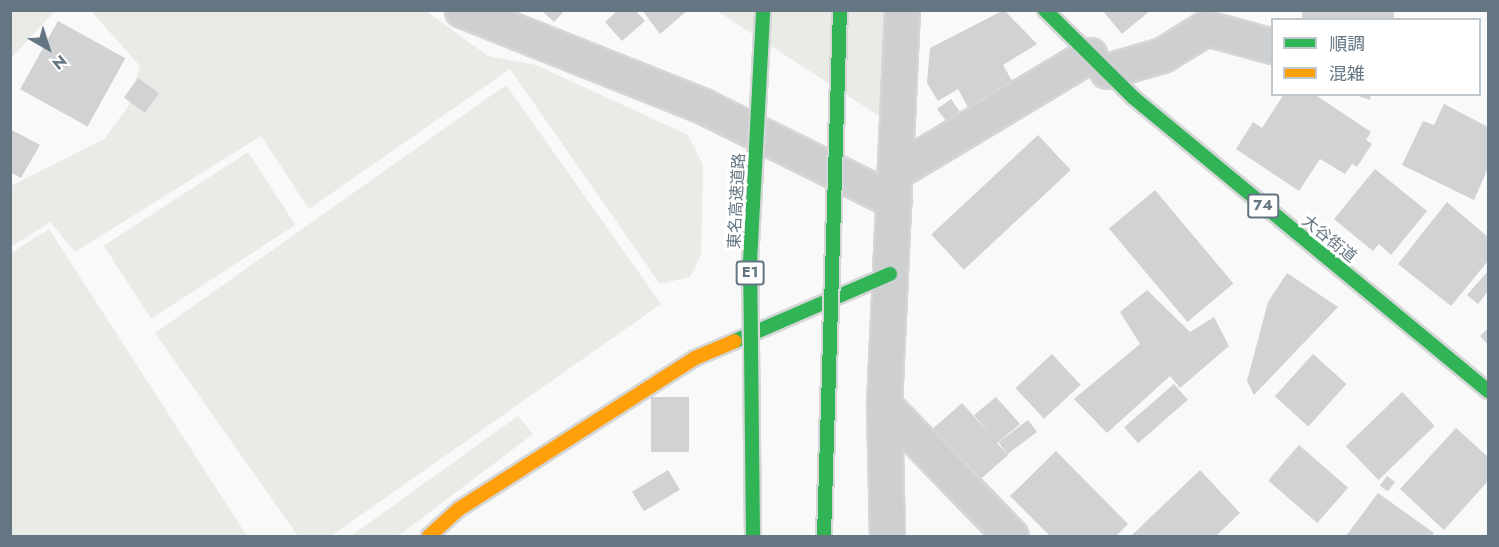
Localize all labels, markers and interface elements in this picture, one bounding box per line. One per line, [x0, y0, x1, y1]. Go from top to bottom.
north arrow [18, 18, 78, 78]
legend [1271, 18, 1481, 96]
text: 順調 [1329, 31, 1365, 57]
text: N [47, 49, 72, 75]
text: 混雑 [1329, 61, 1365, 87]
street label: 東名高速道路 [725, 153, 749, 249]
road number: 74 [1246, 194, 1280, 218]
street label: 大谷街道 [1298, 211, 1360, 267]
road number: E1 [735, 261, 765, 285]

